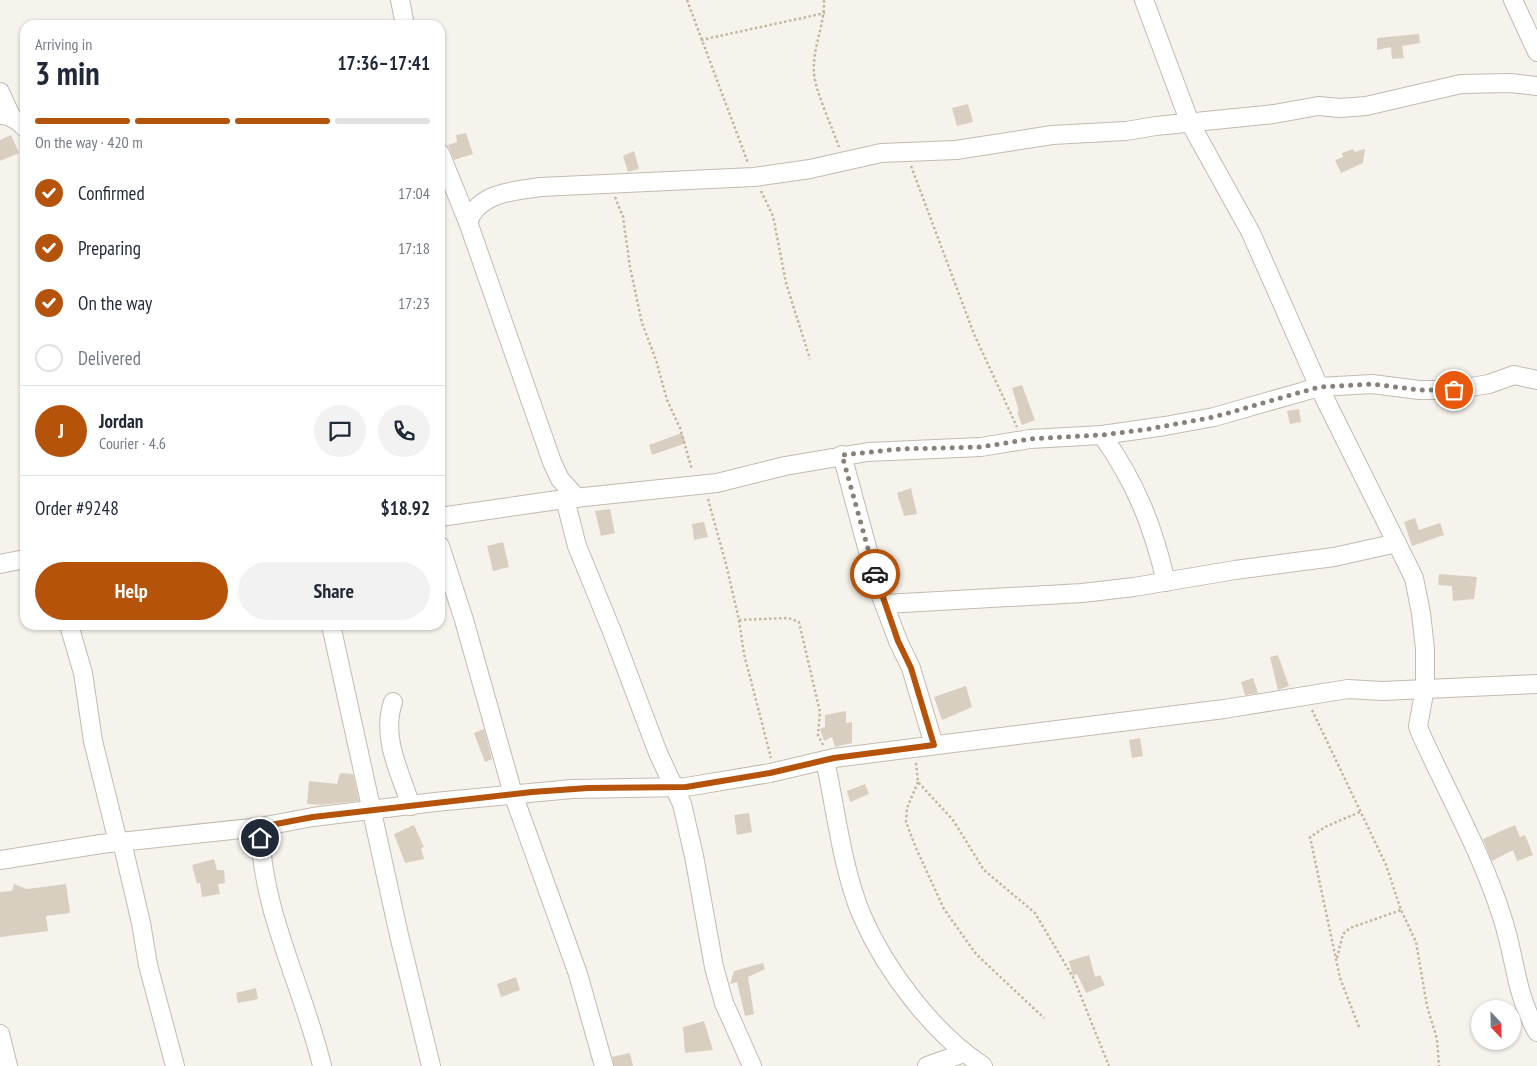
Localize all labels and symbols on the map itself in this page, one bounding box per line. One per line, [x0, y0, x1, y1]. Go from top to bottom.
pin [1433, 369, 1475, 411]
courier [850, 549, 900, 599]
pin [239, 817, 281, 859]
north arrow [1471, 1000, 1521, 1050]

